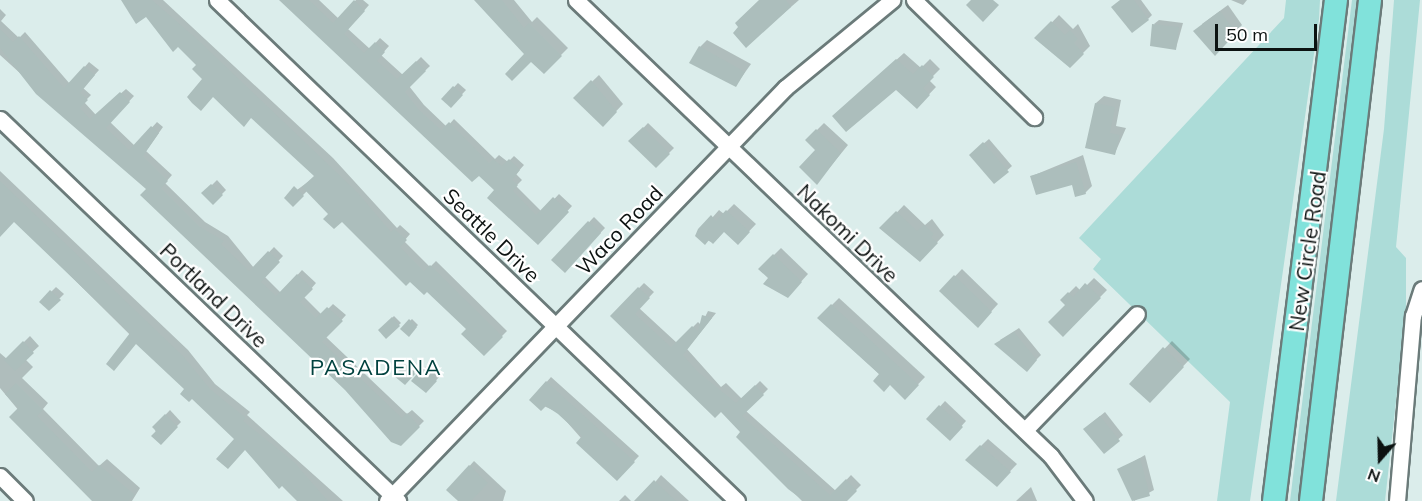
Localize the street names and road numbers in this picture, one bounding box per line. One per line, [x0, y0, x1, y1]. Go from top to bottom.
street label: New Circle Road [1283, 169, 1331, 333]
street label: Nakomi Drive [792, 179, 904, 287]
street label: Waco Road [570, 180, 668, 280]
street label: Seattle Drive [439, 183, 545, 287]
street label: Portland Drive [155, 238, 273, 352]

